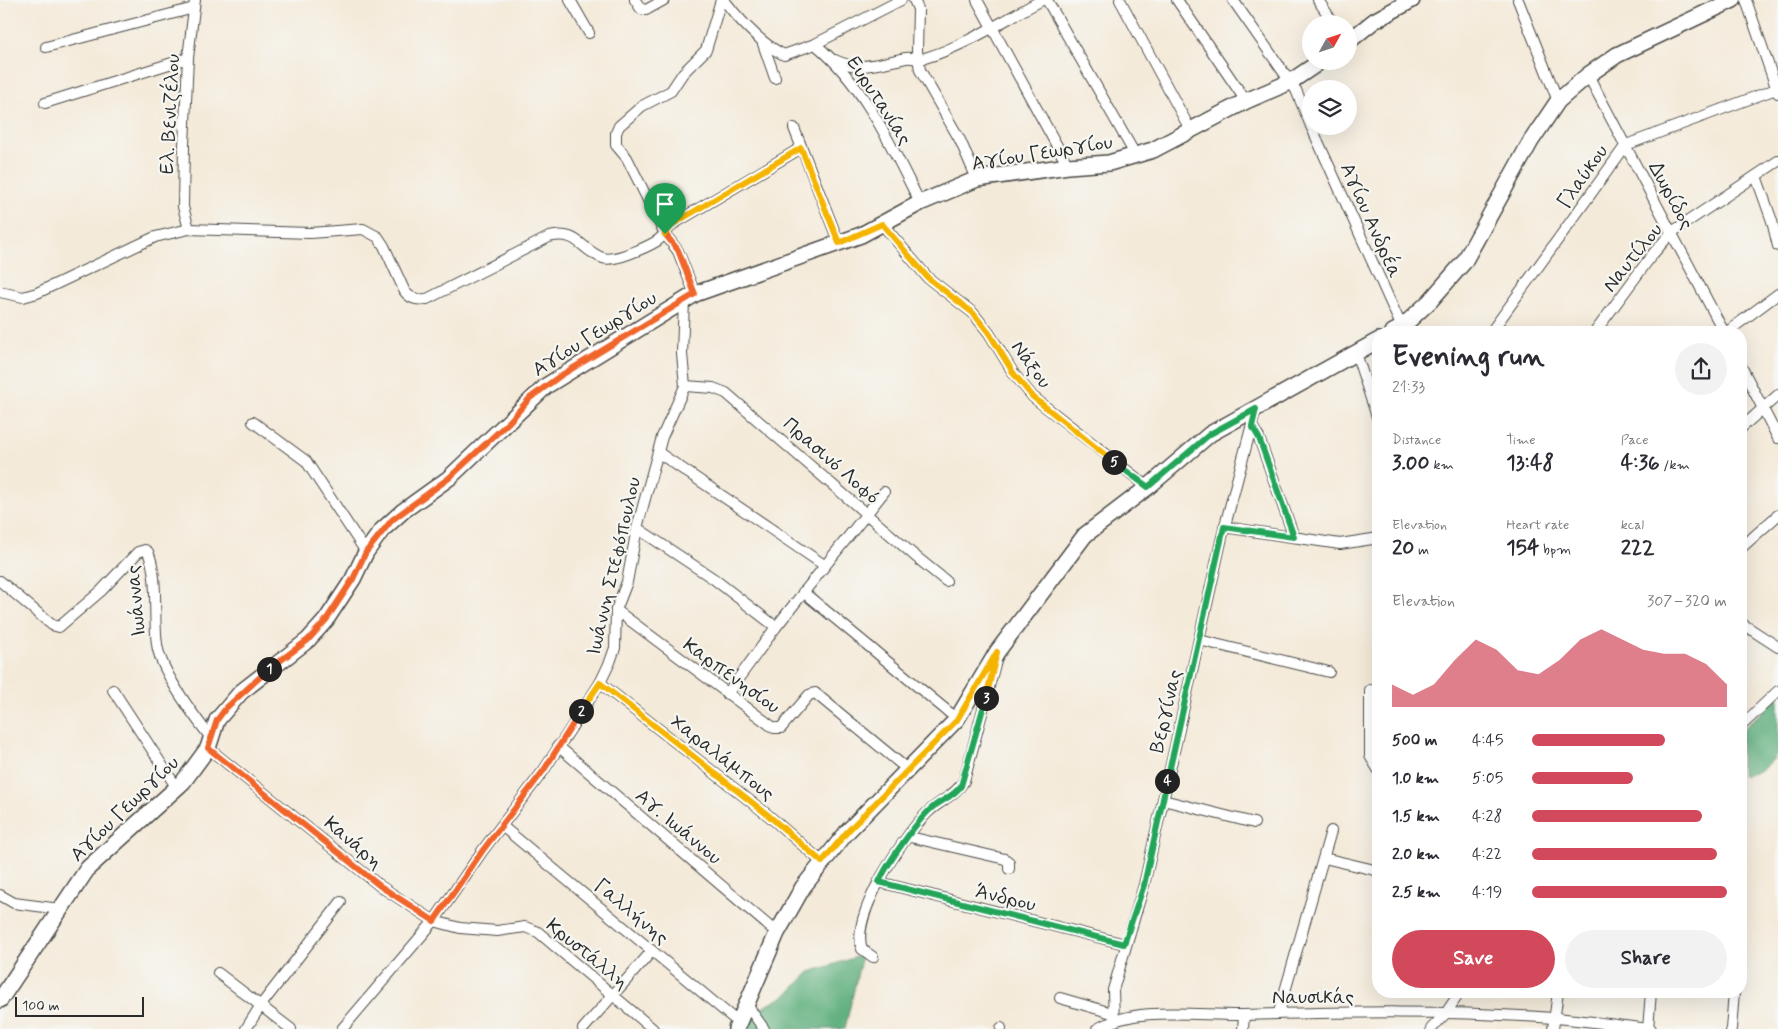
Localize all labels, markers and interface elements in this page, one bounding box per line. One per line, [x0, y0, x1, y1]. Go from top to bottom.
north arrow [1302, 15, 1358, 70]
map controls [1302, 15, 1357, 135]
street label: Ευρυτανίας [840, 51, 918, 151]
street label: Ελ. Βενιζέλου [154, 53, 187, 175]
button: layers [1302, 80, 1357, 135]
street label: Αγίου Γεωργίου [970, 129, 1115, 178]
street label: Γλαύκου [1551, 139, 1615, 214]
street label: Δωρίδος [1641, 157, 1700, 235]
street label: Αγίου Ανδρέα [1333, 159, 1408, 283]
pin [644, 183, 686, 234]
icon: arrive [651, 190, 679, 218]
street label: Ναυτίλου [1597, 218, 1669, 298]
street label: Αγίου Γεωργίου [527, 285, 662, 383]
street label: Νάξου [1004, 335, 1057, 394]
text: Evening run [1392, 339, 1545, 376]
button: share [1675, 343, 1727, 395]
text: 21:33 [1392, 377, 1425, 398]
street label: Πρασινό Λοφό [777, 411, 885, 511]
text: Distance [1392, 431, 1441, 449]
text: Time [1506, 431, 1536, 449]
text: Pace [1621, 431, 1649, 449]
text: 3.00 [1392, 449, 1430, 477]
text: 13:48 [1506, 449, 1554, 477]
text: 4:36 [1621, 449, 1660, 477]
pin: 5 [1102, 450, 1126, 474]
text: 5 [1110, 453, 1119, 471]
text: km [1430, 456, 1454, 474]
text: /km [1660, 456, 1690, 474]
street label: Ιωάννη Στεφόπουλου [581, 474, 648, 658]
text: Elevation [1392, 516, 1447, 534]
text: Heart rate [1506, 516, 1569, 534]
text: kcal [1621, 516, 1644, 534]
text: 20 [1392, 534, 1414, 562]
text: 154 [1506, 534, 1539, 562]
text: 222 [1621, 534, 1655, 562]
text: m [1414, 541, 1429, 559]
text: bpm [1539, 541, 1571, 559]
street label: Ιωάννας [120, 564, 153, 638]
text: Elevation [1392, 591, 1455, 612]
text: 307–320 m [1647, 591, 1727, 612]
street label: Καρπενησίου [677, 632, 785, 721]
pin: 1 [256, 656, 282, 682]
text: 1 [266, 660, 273, 678]
street label: Βεργίνας [1144, 667, 1189, 756]
pin: 3 [974, 686, 998, 710]
text: 3 [983, 689, 990, 707]
pin: 2 [568, 698, 594, 724]
text: 2 [578, 702, 585, 720]
street label: Χαραλάμπους [664, 709, 780, 808]
text: 500 m [1392, 730, 1437, 751]
text: 4:45 [1472, 730, 1503, 751]
street label: Αγίου Γεωργίου [64, 750, 186, 868]
pin: 4 [1154, 768, 1180, 794]
text: 1.0 km [1392, 768, 1439, 789]
text: 5:05 [1472, 768, 1503, 789]
text: 4 [1163, 772, 1172, 790]
street label: Αγ. Ιωάννου [629, 783, 727, 871]
text: 1.5 km [1392, 806, 1440, 827]
text: 4:28 [1472, 806, 1502, 827]
street label: Κανάρη [318, 810, 388, 876]
text: 2.0 km [1392, 844, 1440, 865]
text: 4:22 [1472, 844, 1502, 865]
street label: Γαλλήνης [588, 873, 674, 951]
street label: Άνδρου [973, 878, 1039, 919]
text: 2.5 km [1392, 882, 1440, 903]
text: 4:19 [1472, 882, 1502, 903]
street label: Κρυστάλλη [540, 912, 634, 996]
button: Save [1392, 930, 1555, 988]
button: Share [1565, 930, 1727, 988]
street label: Ναυσικάς [1272, 984, 1354, 1011]
scale bar [15, 994, 144, 1017]
text: 100 m [22, 997, 60, 1015]

